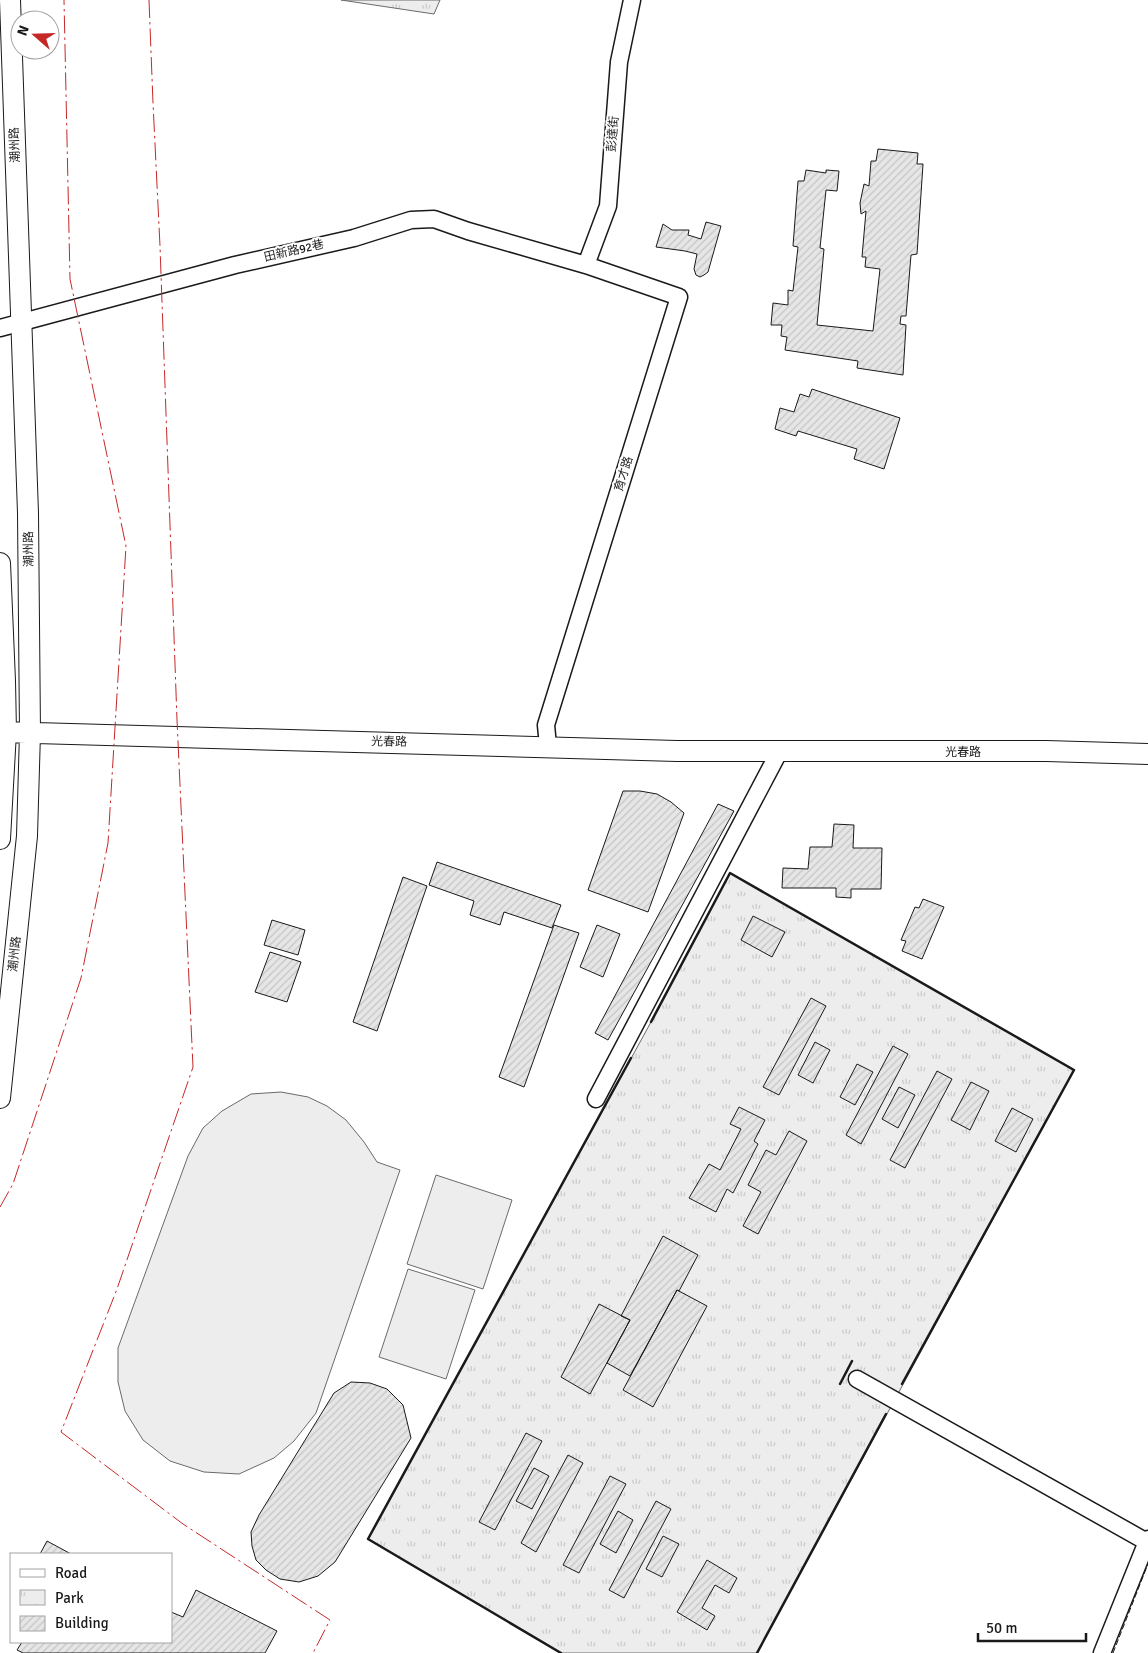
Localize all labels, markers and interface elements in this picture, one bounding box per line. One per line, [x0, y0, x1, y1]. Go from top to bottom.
north arrow [10, 10, 60, 60]
text: N [14, 23, 33, 38]
street label: 彭達街 [604, 115, 622, 153]
street label: 潮州路 [7, 127, 23, 163]
street label: 田新路92巷 [263, 237, 325, 265]
street label: 育才路 [612, 455, 636, 493]
street label: 潮州路 [21, 531, 37, 567]
street label: 光春路 [371, 734, 407, 750]
street label: 光春路 [945, 745, 981, 760]
street label: 潮州路 [6, 935, 24, 973]
legend [10, 1553, 172, 1643]
text: Road [55, 1564, 87, 1582]
text: Park [55, 1589, 84, 1607]
scale bar [978, 1610, 1086, 1642]
text: Building [55, 1614, 109, 1632]
text: 50 m [986, 1619, 1017, 1637]

